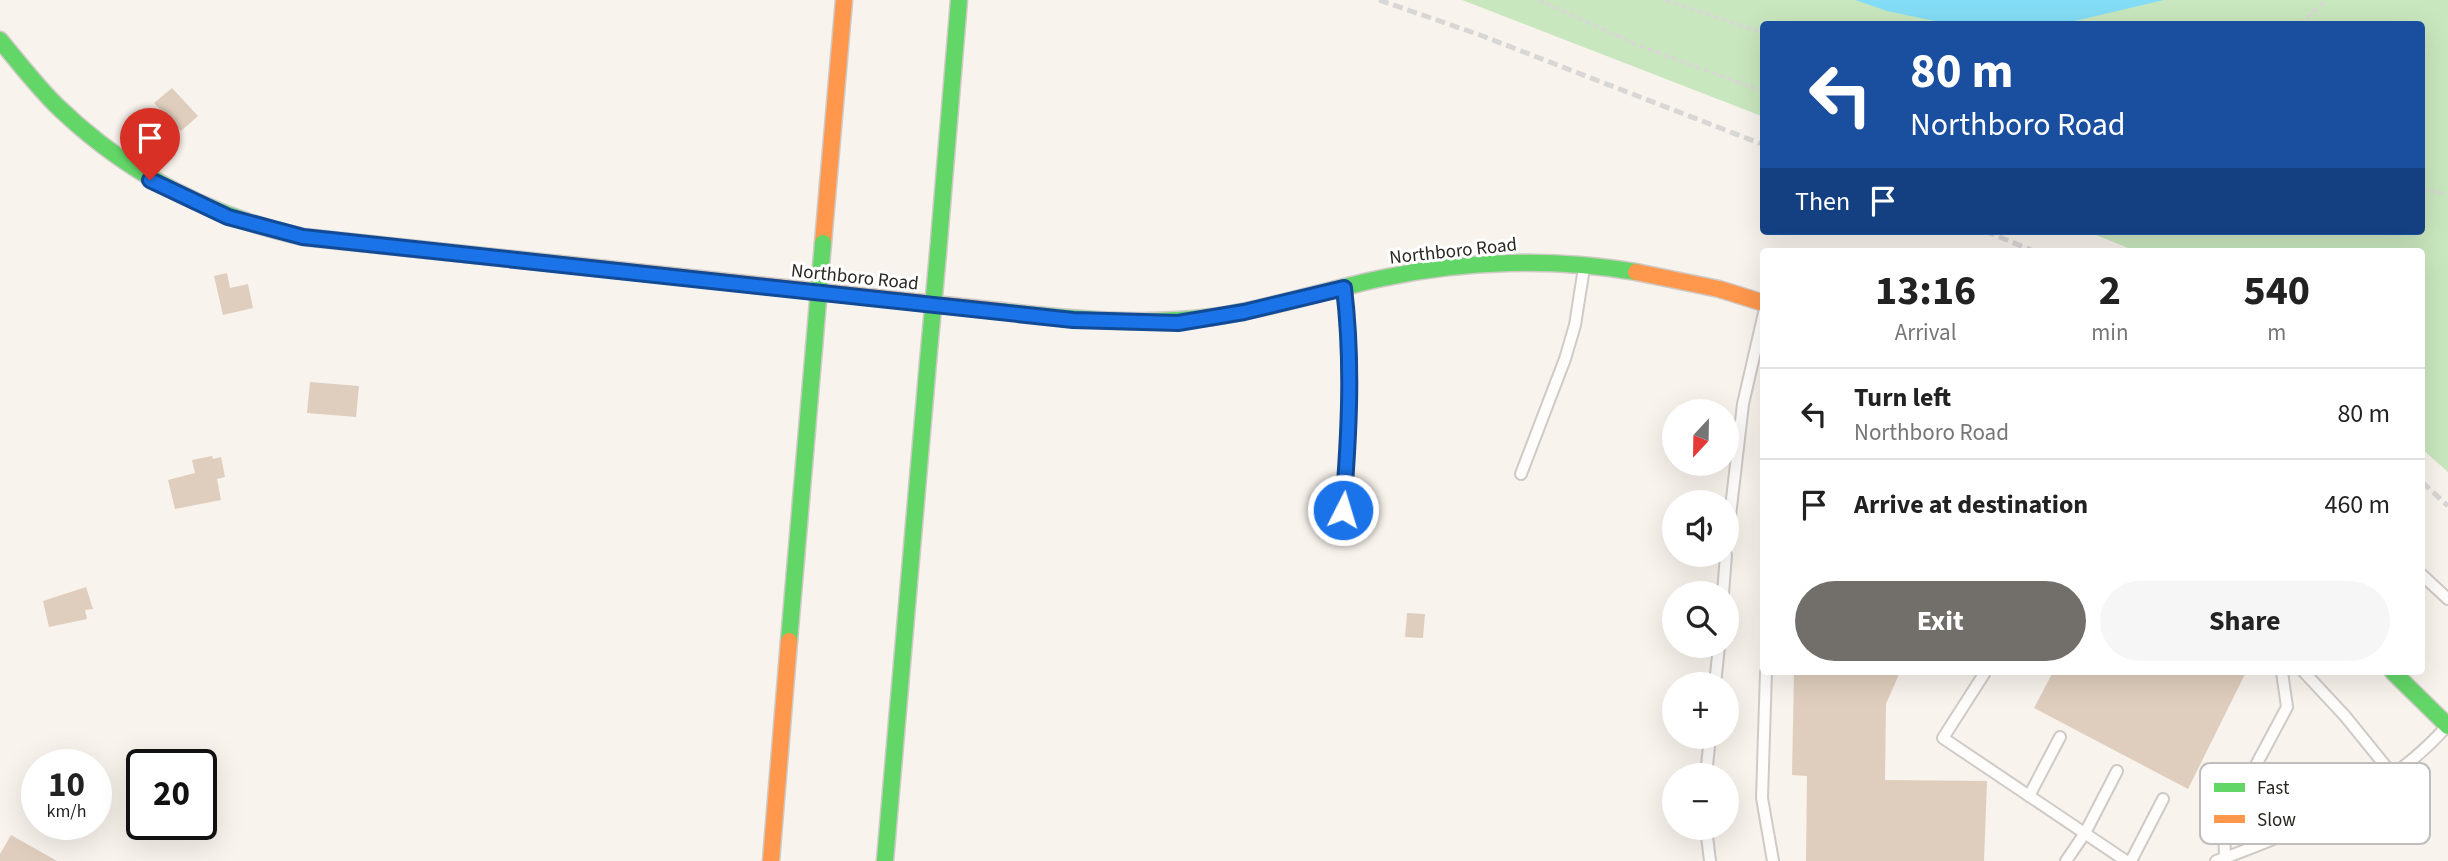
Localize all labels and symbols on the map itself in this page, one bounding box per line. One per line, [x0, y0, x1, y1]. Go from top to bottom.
pin [120, 108, 180, 180]
street label: Northboro Road [1388, 231, 1518, 272]
street label: Northboro Road [790, 257, 920, 298]
north arrow [1662, 399, 1740, 476]
position arrow [1306, 473, 1380, 547]
speed limit sign: 20 [126, 749, 217, 840]
legend [2200, 763, 2430, 844]
text: Fast [2257, 775, 2290, 802]
text: Slow [2257, 807, 2296, 834]

